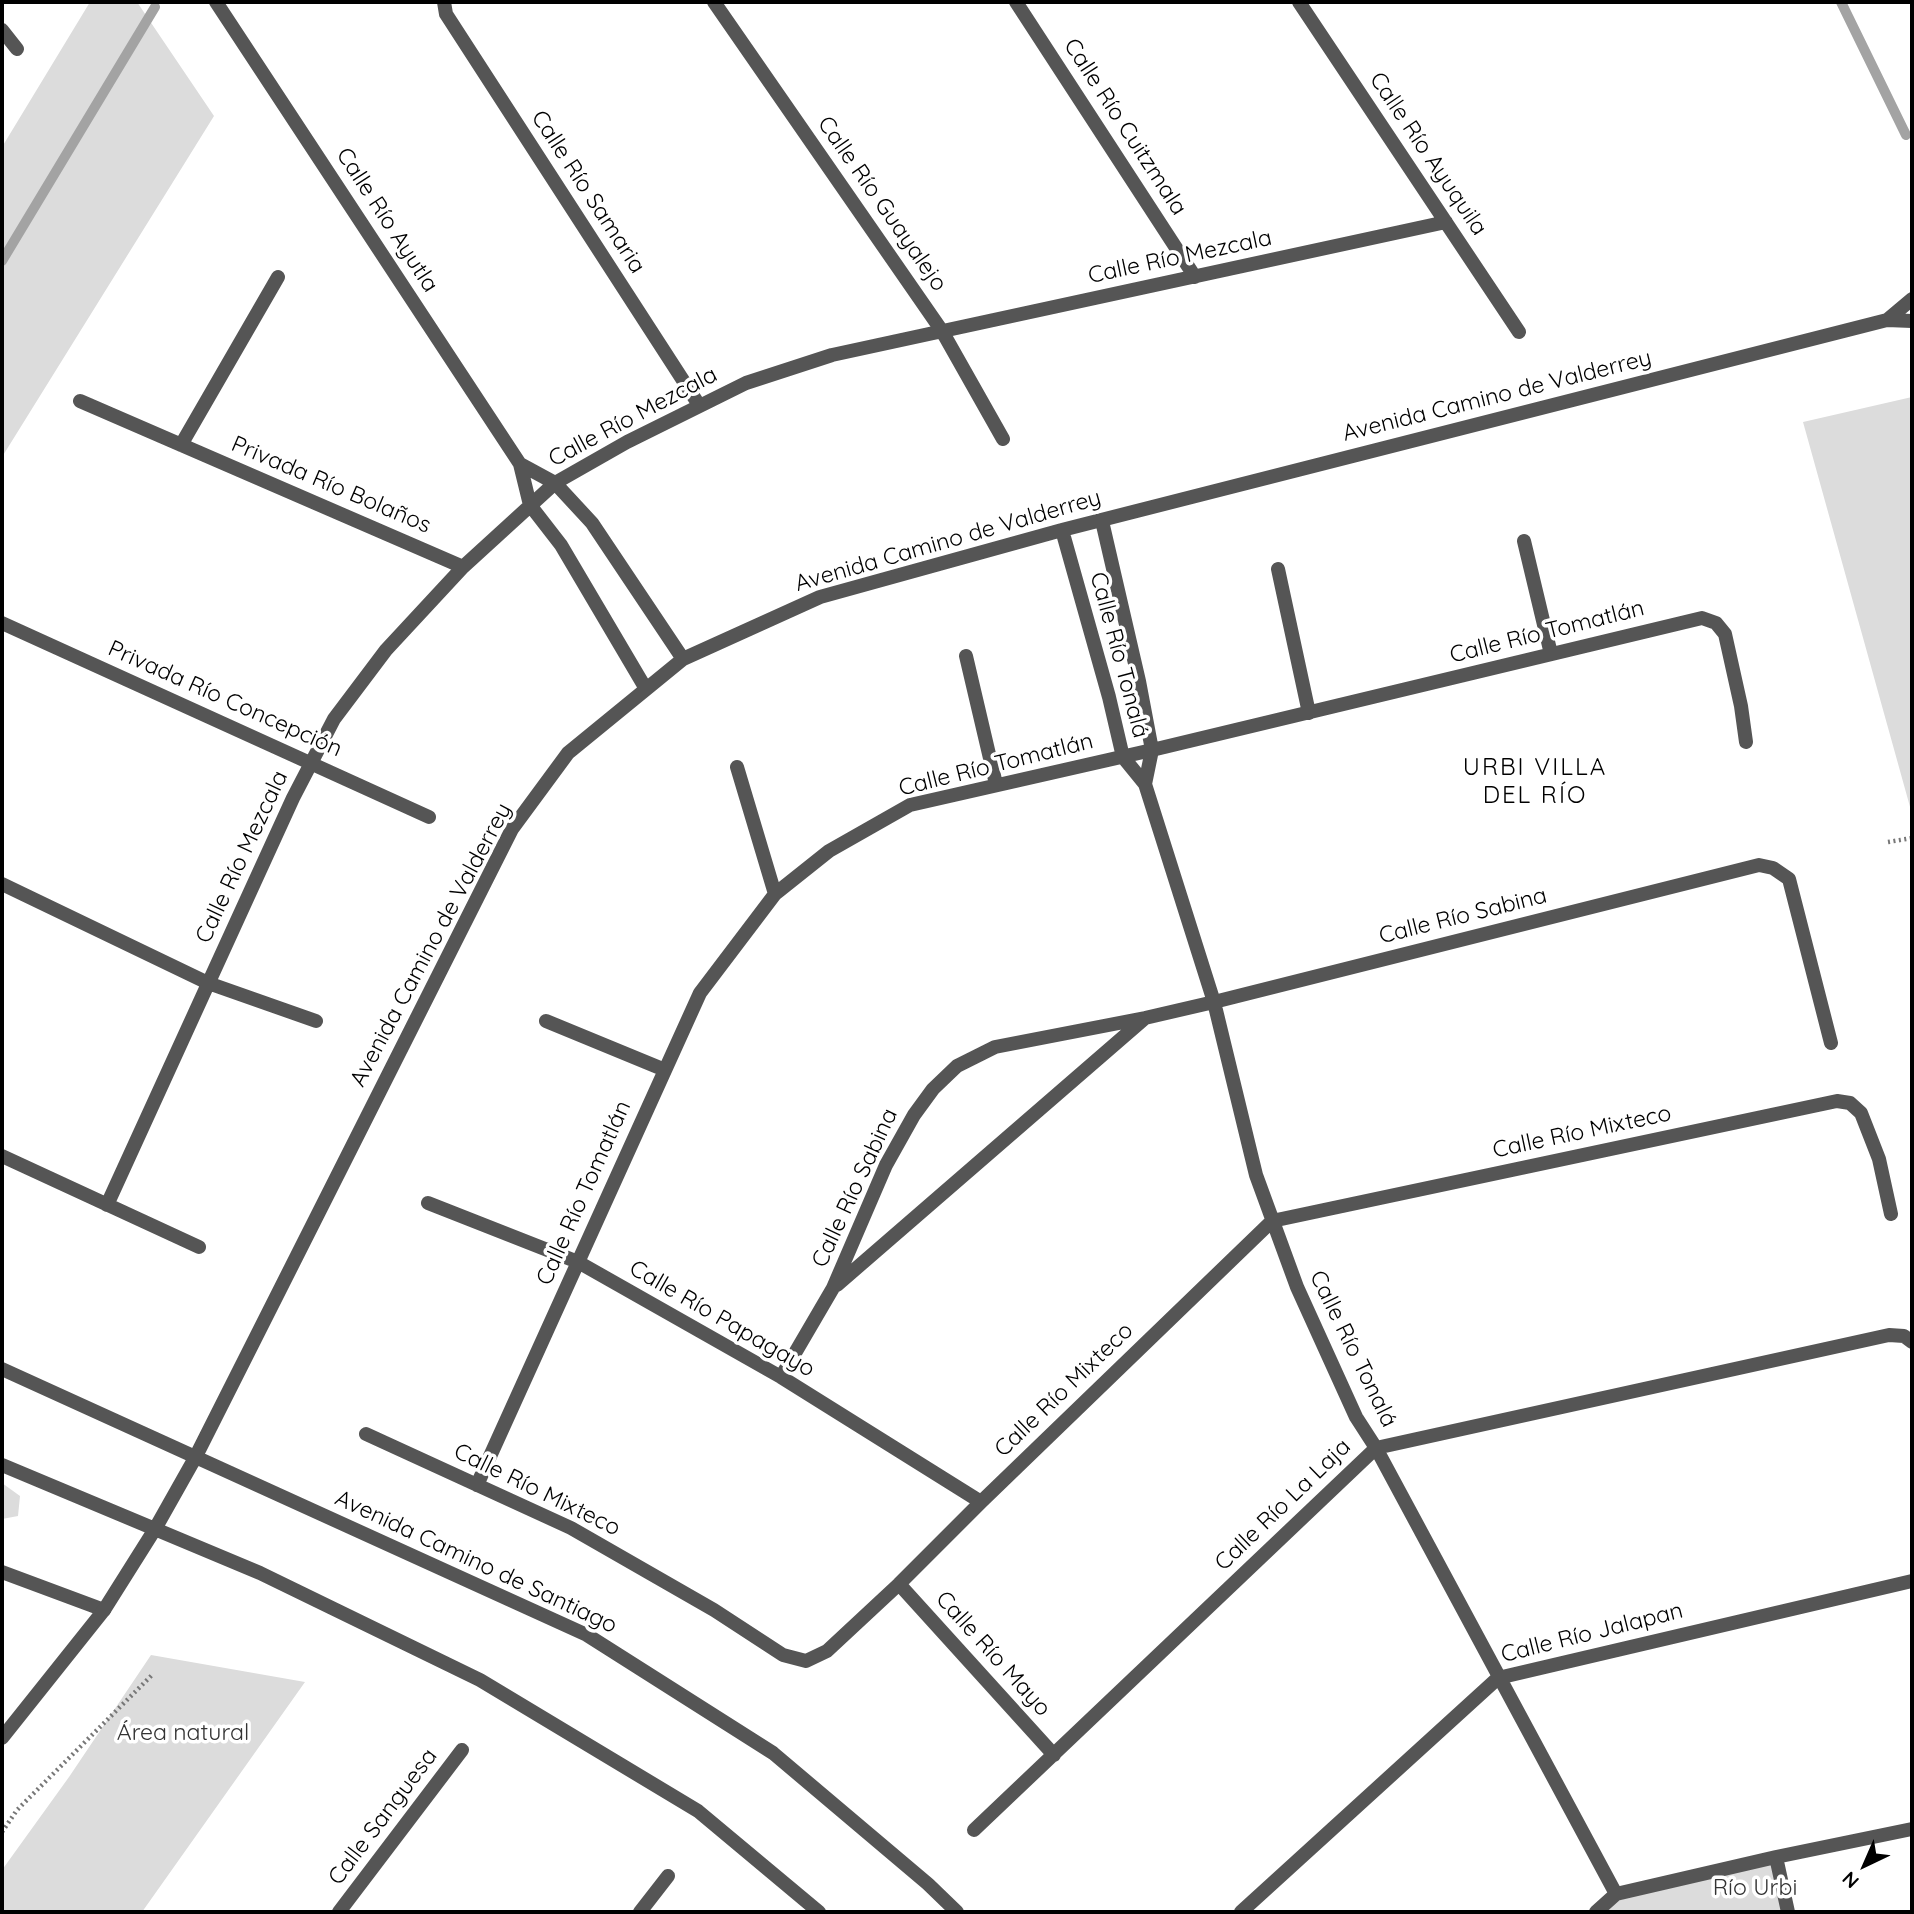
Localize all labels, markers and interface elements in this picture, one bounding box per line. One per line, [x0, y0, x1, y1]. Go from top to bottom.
street label: Calle Río Cuitzmala [1058, 33, 1192, 221]
street label: Calle Río Ayuquila [1363, 67, 1493, 241]
street label: Calle Río Samaria [525, 105, 651, 279]
street label: Calle Río Guayalejo [811, 111, 953, 297]
street label: Calle Río Ayutla [330, 143, 444, 297]
street label: Calle Río Mezcala [1086, 224, 1274, 290]
street label: Avenida Camino de Valderrey [1340, 344, 1654, 448]
street label: Calle Río Mezcala [544, 361, 722, 473]
street label: Privada Río Bolaños [227, 430, 435, 540]
street label: Avenida Camino de Valderrey [792, 484, 1104, 598]
street label: Calle Río Tonalá [1084, 569, 1154, 741]
street label: Calle Río Tomatlán [1447, 594, 1647, 670]
street label: Privada Río Concepción [104, 635, 346, 763]
street label: Calle Río Tomatlán [896, 727, 1096, 803]
district label: URBI VILLA DEL RÍO [1464, 754, 1606, 810]
street label: Calle Río Mezcala [190, 766, 294, 948]
street label: Avenida Camino de Valderrey [344, 798, 518, 1092]
street label: Calle Río Sabina [1376, 882, 1550, 950]
street label: Calle Río Tomatlán [531, 1096, 637, 1290]
street label: Calle Río Mixteco [1490, 1100, 1674, 1164]
street label: Calle Río Sabina [806, 1104, 904, 1272]
street label: Calle Río Papagayo [624, 1255, 820, 1383]
street label: Calle Río Tonalá [1303, 1266, 1403, 1432]
street label: Calle Río Mixteco [989, 1317, 1139, 1463]
street label: Calle Río La Laja [1209, 1433, 1357, 1577]
street label: Calle Río Mixteco [449, 1438, 625, 1542]
street label: Avenida Camino de Santiago [331, 1484, 621, 1640]
street label: Calle Río Mayo [930, 1586, 1056, 1722]
street label: Calle Río Jalapan [1498, 1597, 1686, 1669]
park label: Área natural [117, 1719, 249, 1747]
street label: Calle Sanguesa [323, 1743, 443, 1891]
north arrow [1830, 1830, 1900, 1900]
text: N [1837, 1867, 1864, 1894]
park label: Río Urbi [1713, 1874, 1797, 1902]

